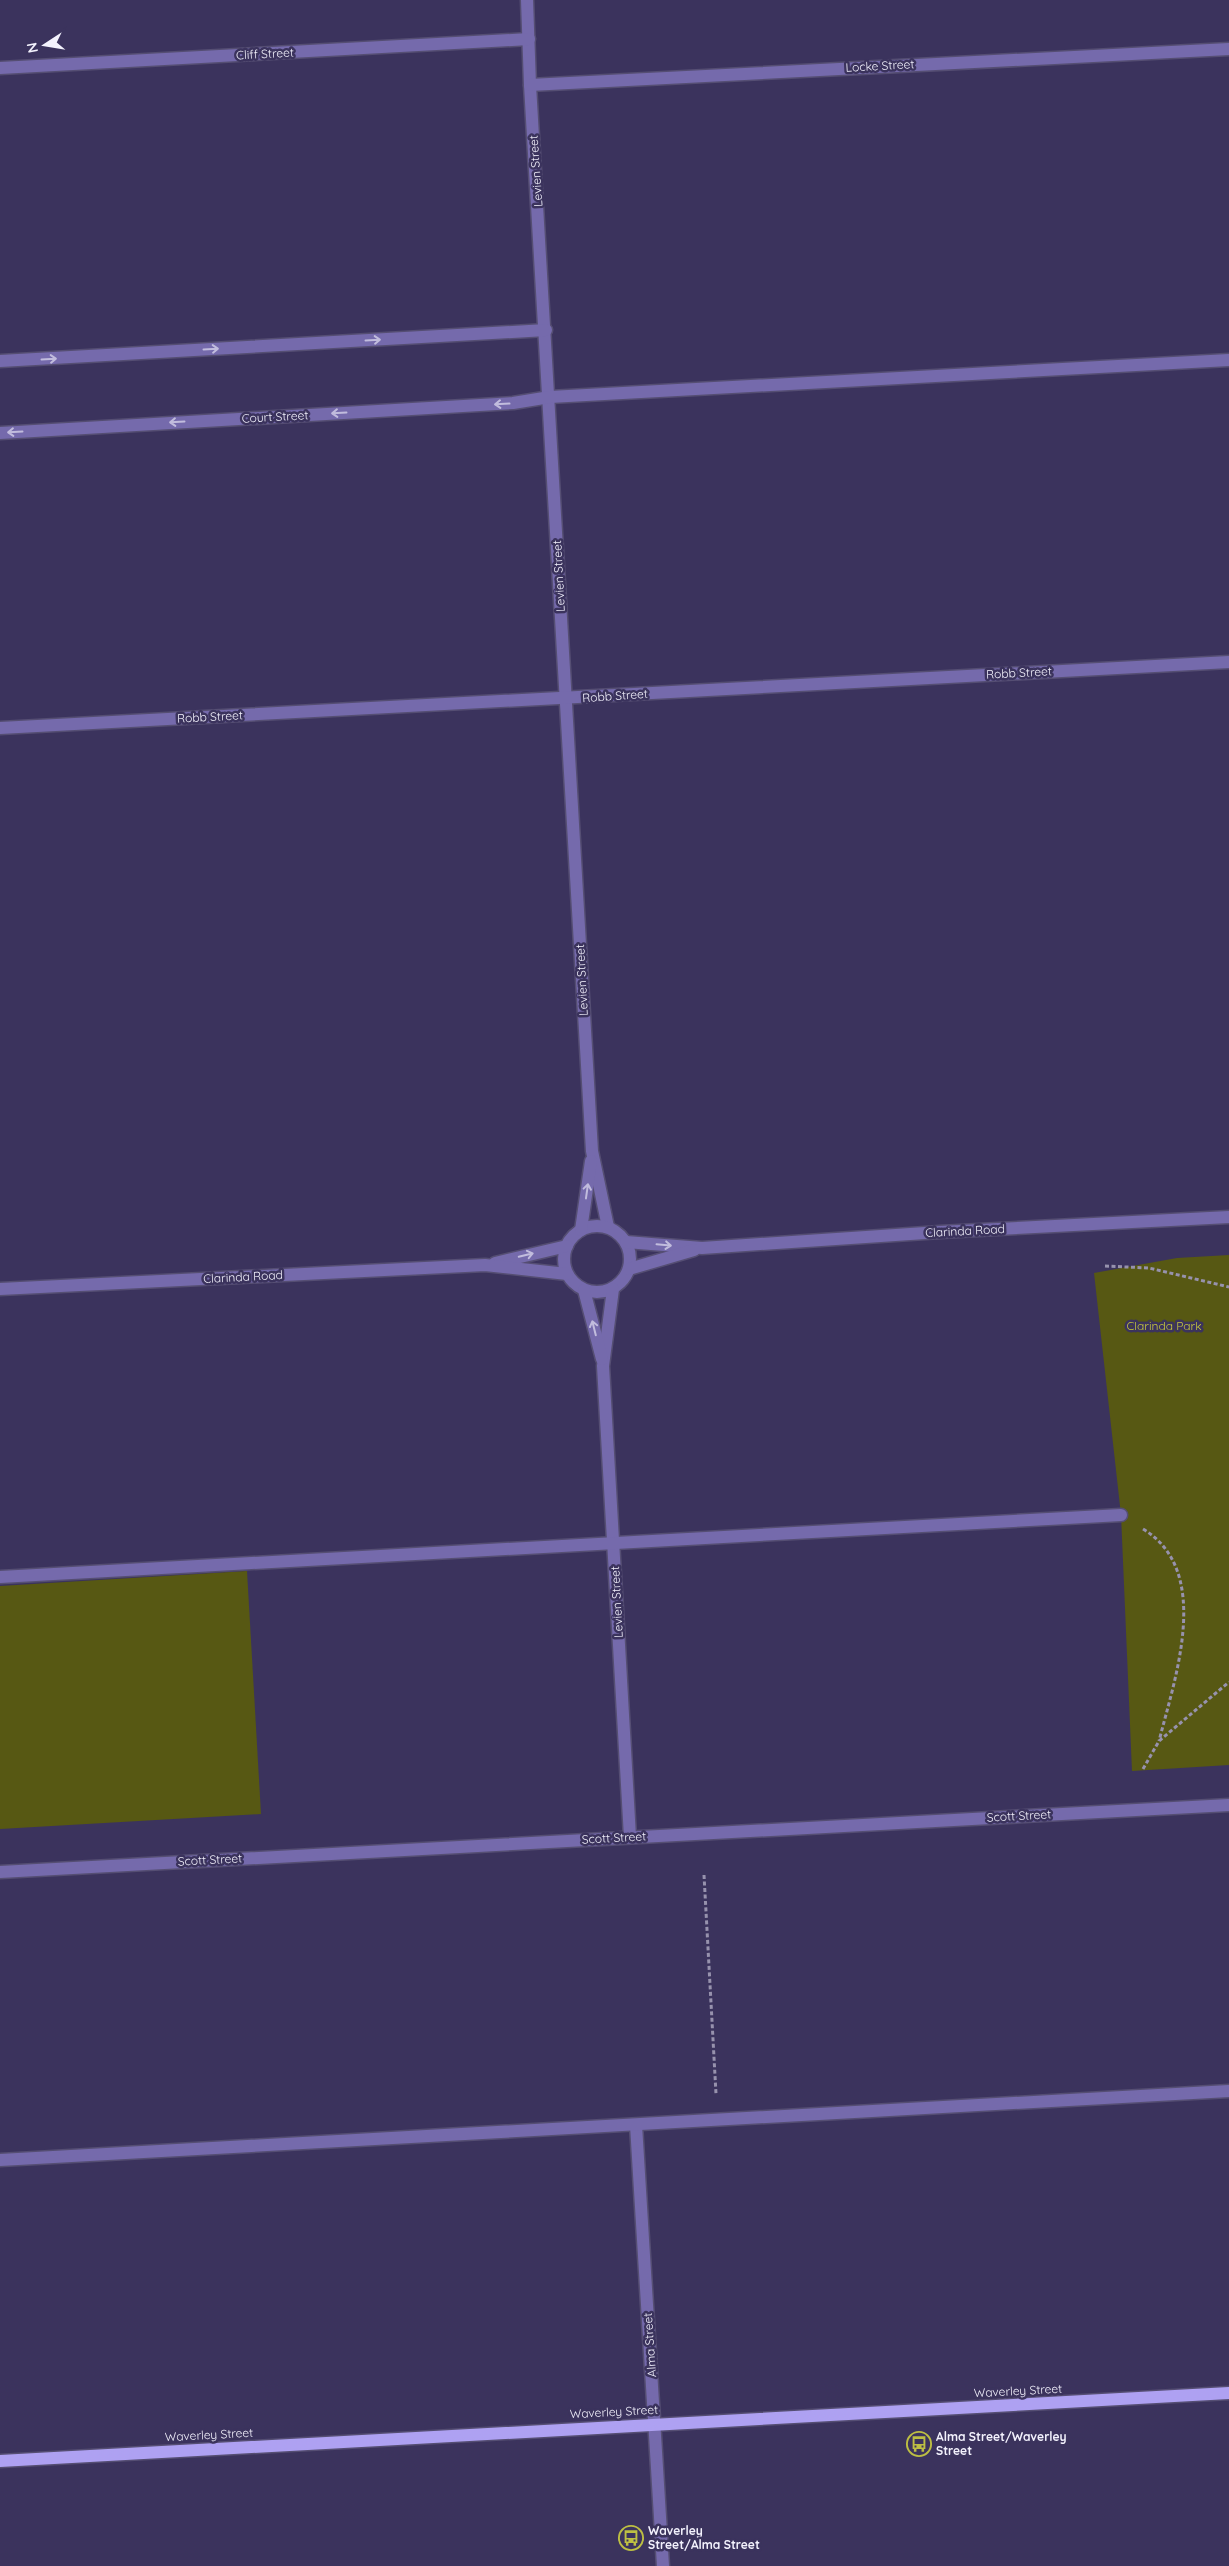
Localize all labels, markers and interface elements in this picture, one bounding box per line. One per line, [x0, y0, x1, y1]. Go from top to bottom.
north arrow [20, 20, 70, 70]
text: N [22, 41, 42, 55]
street label: Cliff Street [236, 44, 294, 63]
street label: Locke Street [845, 56, 915, 75]
street label: Levien Street [526, 135, 545, 207]
one-way arrow [365, 336, 381, 345]
one-way arrow [203, 345, 219, 354]
one-way arrow [40, 354, 56, 363]
one-way arrow [494, 399, 510, 408]
street label: Court Street [241, 407, 309, 426]
one-way arrow [332, 409, 348, 418]
one-way arrow [169, 418, 185, 427]
one-way arrow [7, 427, 23, 436]
street label: Levien Street [549, 540, 568, 612]
street label: Robb Street [986, 663, 1052, 682]
street label: Robb Street [582, 686, 648, 705]
street label: Robb Street [177, 707, 243, 726]
street label: Levien Street [572, 944, 591, 1016]
one-way arrow [582, 1183, 592, 1199]
street label: Clarinda Road [925, 1221, 1005, 1240]
one-way arrow [655, 1240, 671, 1249]
one-way arrow [517, 1250, 533, 1259]
street label: Clarinda Road [203, 1267, 283, 1286]
park label: Clarinda Park [1126, 1318, 1202, 1333]
one-way arrow [589, 1320, 598, 1336]
street label: Levien Street [607, 1566, 626, 1638]
street label: Scott Street [986, 1806, 1052, 1825]
street label: Scott Street [581, 1828, 647, 1847]
street label: Scott Street [177, 1850, 243, 1869]
street label: Alma Street [640, 2312, 659, 2378]
street label: Waverley Street [973, 2381, 1063, 2400]
street label: Waverley Street [569, 2402, 659, 2421]
street label: Waverley Street [164, 2425, 254, 2444]
place label: Alma Street/Waverley Street [936, 2429, 1067, 2458]
bus stop icon: Alma Street/Waverley Street [906, 2431, 932, 2457]
place label: Waverley Street/Alma Street [648, 2523, 760, 2552]
bus stop icon: Waverley Street/Alma Street [618, 2525, 644, 2551]

